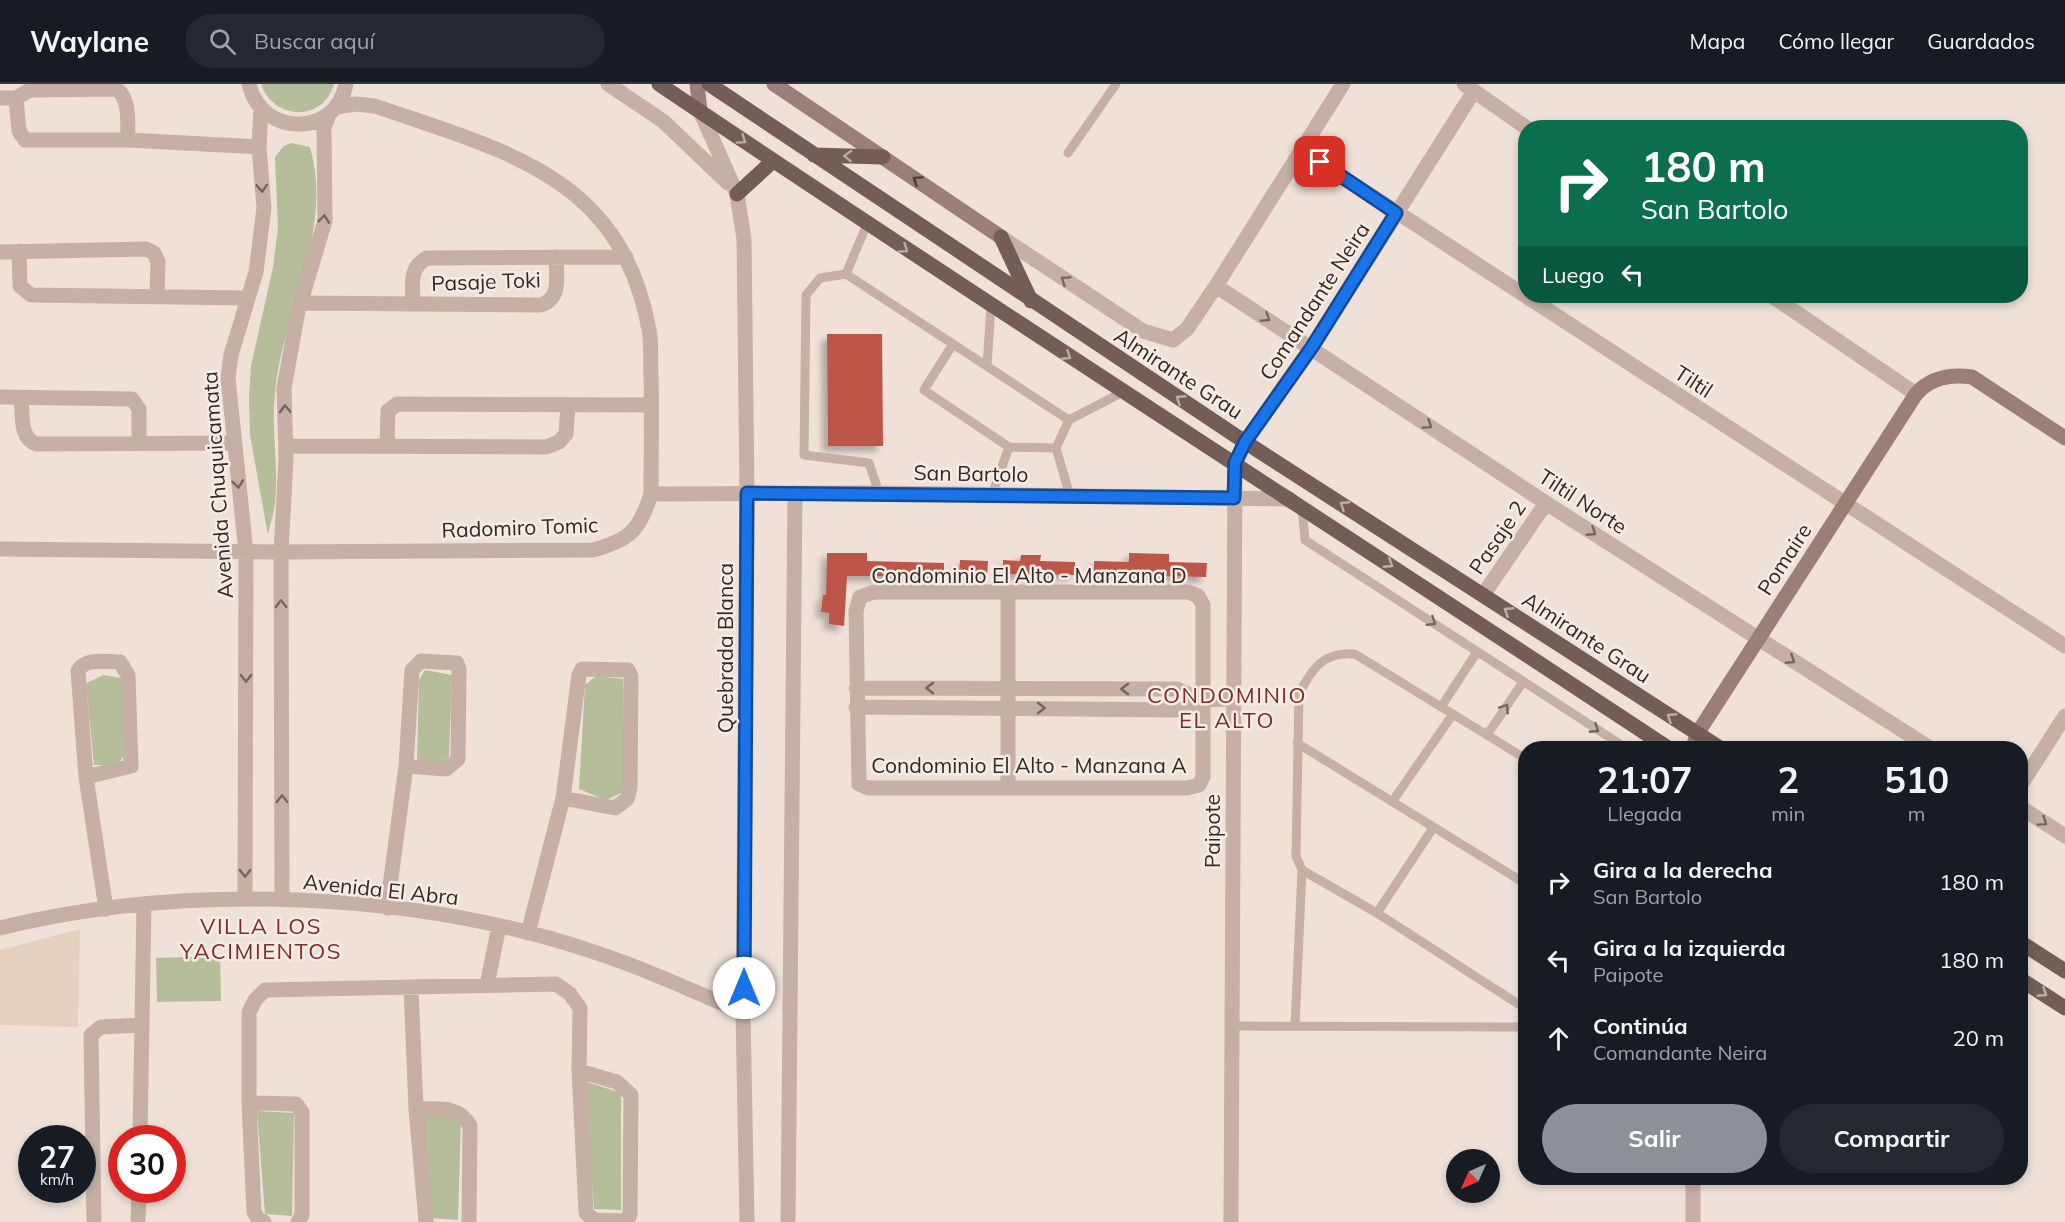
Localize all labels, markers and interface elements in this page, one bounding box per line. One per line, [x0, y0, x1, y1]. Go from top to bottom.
search box [185, 14, 605, 68]
text: Waylane [30, 24, 149, 59]
icon: search [206, 25, 239, 58]
text: Buscar aquí [254, 27, 375, 55]
text: Mapa [1690, 28, 1745, 54]
text: Cómo llegar [1778, 28, 1894, 54]
text: Guardados [1927, 28, 2035, 54]
one-way arrow [735, 133, 746, 144]
pin [1294, 136, 1345, 187]
text: 180 m [1641, 140, 1766, 193]
icon: right [1542, 144, 1620, 222]
icon: arrive [1303, 145, 1336, 178]
one-way arrow [843, 149, 852, 162]
one-way arrow [913, 176, 924, 187]
one-way arrow [256, 184, 269, 193]
text: San Bartolo [1641, 192, 1789, 226]
one-way arrow [317, 215, 330, 224]
street label: Comandante Neira [1253, 217, 1375, 385]
one-way arrow [898, 241, 908, 253]
icon: left [1616, 258, 1649, 291]
text: Luego [1542, 261, 1604, 289]
street label: Pasaje Toki [431, 266, 541, 296]
one-way arrow [1061, 275, 1071, 287]
one-way arrow [1259, 310, 1270, 321]
street label: Almirante Grau [1110, 322, 1248, 424]
one-way arrow [1060, 349, 1071, 360]
street label: Tiltil [1670, 359, 1718, 403]
street label: Avenida Chuquicamata [196, 371, 238, 599]
one-way arrow [1176, 395, 1187, 406]
one-way arrow [278, 405, 291, 414]
one-way arrow [1422, 418, 1433, 429]
street label: San Bartolo [913, 459, 1029, 487]
street label: Tiltil Norte [1534, 463, 1632, 539]
one-way arrow [231, 479, 244, 488]
street label: Pasaje 2 [1463, 495, 1531, 579]
one-way arrow [1340, 501, 1351, 512]
street label: Radomiro Tomic [441, 511, 599, 543]
street label: Pomaire [1751, 518, 1817, 600]
one-way arrow [1585, 524, 1596, 535]
one-way arrow [1383, 557, 1394, 568]
street label: Condominio El Alto - Manzana D [871, 562, 1187, 588]
street label: Quebrada Blanca [712, 563, 738, 733]
street label: Almirante Grau [1518, 586, 1656, 688]
one-way arrow [275, 600, 287, 609]
one-way arrow [1503, 607, 1514, 618]
one-way arrow [1426, 615, 1436, 627]
one-way arrow [1785, 652, 1795, 664]
one-way arrow [239, 674, 252, 683]
district label: CONDOMINIO EL ALTO [1147, 681, 1307, 734]
one-way arrow [926, 682, 935, 694]
one-way arrow [1121, 683, 1130, 695]
one-way arrow [1036, 702, 1045, 714]
one-way arrow [1498, 704, 1509, 715]
one-way arrow [1667, 713, 1678, 724]
one-way arrow [1589, 721, 1599, 733]
street label: Condominio El Alto - Manzana A [871, 752, 1187, 778]
text: 21:07 [1597, 757, 1692, 802]
text: 2 [1777, 757, 1799, 802]
text: 510 [1884, 757, 1949, 802]
street label: Paipote [1199, 794, 1225, 868]
one-way arrow [276, 795, 288, 804]
text: Llegada [1607, 801, 1682, 826]
text: min [1771, 801, 1805, 826]
text: m [1908, 801, 1925, 826]
one-way arrow [2036, 814, 2047, 825]
text: Gira a la derecha [1593, 856, 1773, 884]
icon: right [1542, 866, 1575, 899]
street label: Avenida El Abra [302, 868, 460, 910]
text: 180 m [1939, 868, 2004, 896]
one-way arrow [239, 869, 251, 878]
text: San Bartolo [1593, 884, 1702, 909]
district label: VILLA LOS YACIMIENTOS [179, 912, 342, 965]
text: Gira a la izquierda [1593, 934, 1786, 962]
icon: left [1542, 944, 1575, 977]
text: 180 m [1939, 946, 2004, 974]
position arrow [712, 956, 776, 1020]
text: Paipote [1593, 962, 1663, 987]
one-way arrow [2037, 986, 2047, 998]
text: Continúa [1593, 1012, 1688, 1040]
icon: ahead [1542, 1022, 1575, 1055]
text: 20 m [1953, 1024, 2004, 1052]
text: Comandante Neira [1593, 1040, 1767, 1065]
button: Salir [1542, 1104, 1767, 1173]
button: Compartir [1779, 1104, 2004, 1173]
speed limit sign: 30 [108, 1125, 186, 1203]
text: 27 [39, 1138, 75, 1176]
north arrow [1446, 1149, 1500, 1203]
map controls [1446, 1149, 1500, 1203]
text: km/h [40, 1170, 74, 1189]

